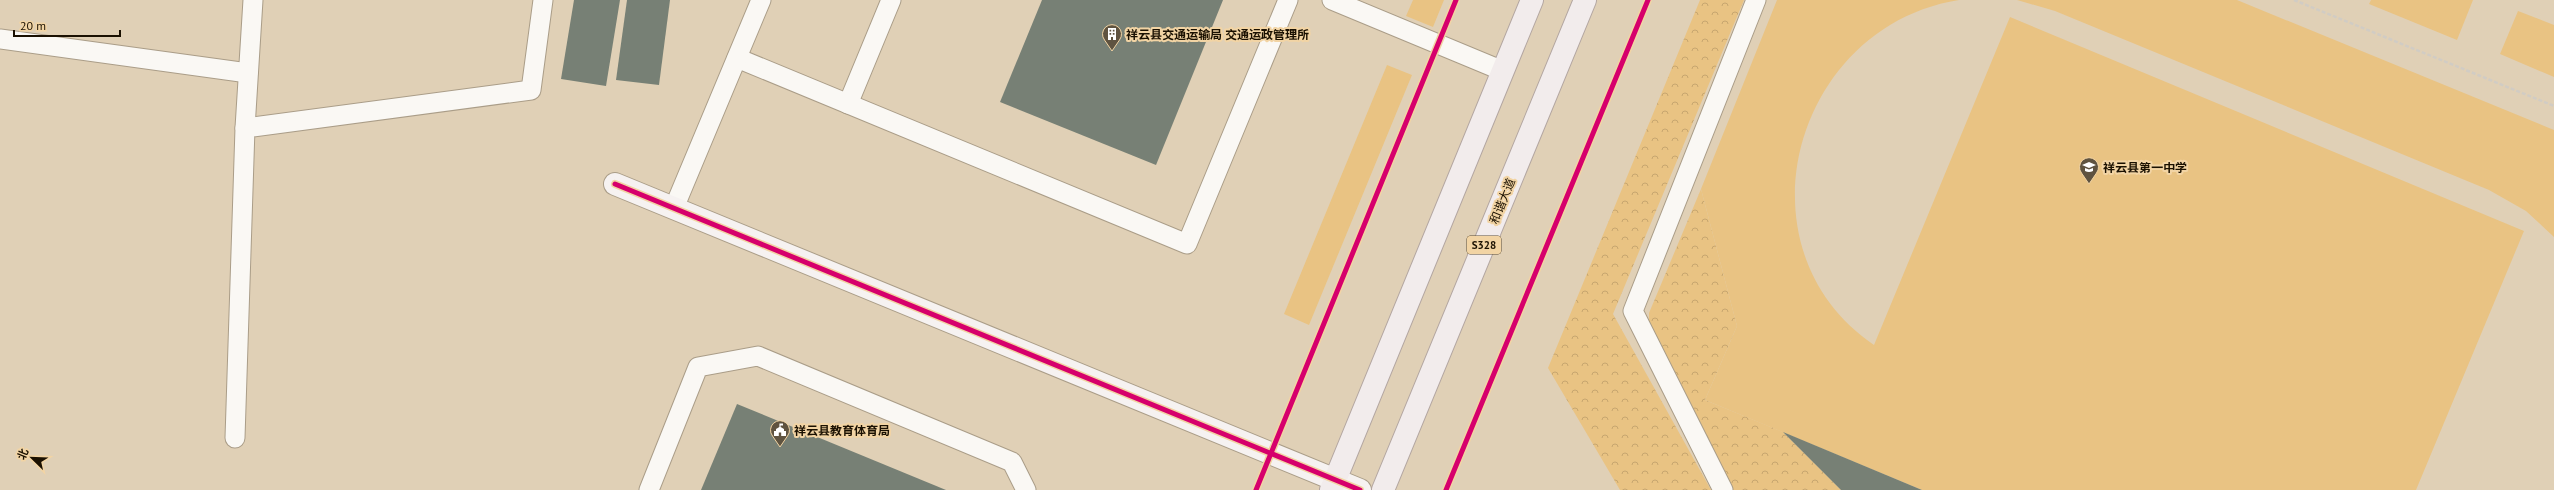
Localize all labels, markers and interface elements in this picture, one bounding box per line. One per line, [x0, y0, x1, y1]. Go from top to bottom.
scale bar [14, 12, 120, 38]
text: 20 m [20, 18, 46, 33]
building icon: 祥云县交通运输局 交通运政管理所 [1101, 23, 1123, 51]
place label: 祥云县交通运输局 交通运政管理所 [1126, 27, 1309, 42]
school or university icon: 祥云县第一中学 [2078, 156, 2100, 184]
place label: 祥云县第一中学 [2103, 160, 2187, 175]
street label: 和谐大道 [1486, 176, 1518, 226]
road number: S328 [1467, 236, 1501, 254]
public building icon: 祥云县教育体育局 [769, 419, 791, 447]
place label: 祥云县教育体育局 [794, 423, 890, 438]
north arrow [12, 438, 52, 478]
text: 北 [14, 446, 31, 462]

